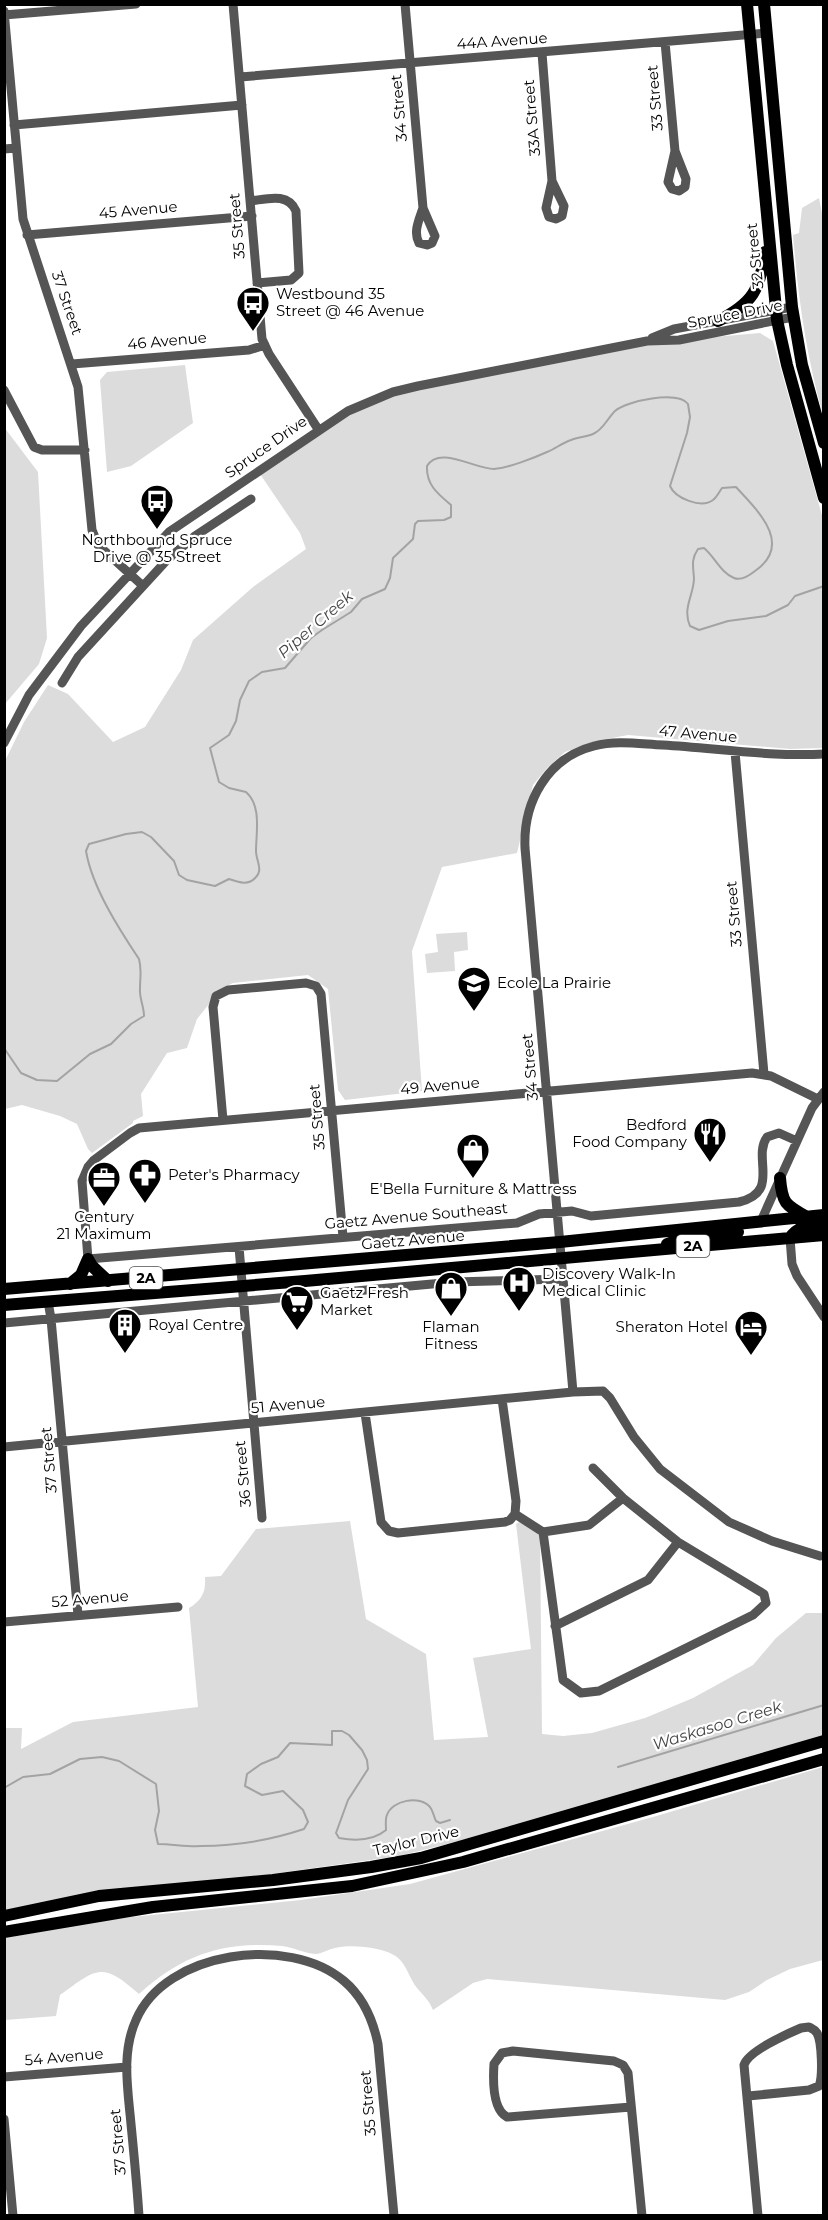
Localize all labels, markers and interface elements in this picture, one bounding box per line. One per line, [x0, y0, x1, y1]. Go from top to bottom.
street label: 44A Avenue [456, 28, 548, 53]
street label: 33 Street [642, 64, 667, 132]
street label: 34 Street [386, 74, 411, 143]
street label: 33A Street [519, 79, 544, 157]
street label: 35 Street [224, 192, 249, 260]
street label: 45 Avenue [98, 197, 178, 222]
street label: 32 Street [742, 222, 767, 290]
street label: 37 Street [48, 268, 87, 337]
place label: Westbound 35 Street @ 46 Avenue [276, 284, 424, 320]
bus stop icon: Westbound 35 Street @ 46 Avenue [235, 285, 271, 332]
street label: Spruce Drive [686, 295, 784, 332]
street label: 46 Avenue [126, 328, 207, 353]
street label: Spruce Drive [221, 411, 311, 482]
bus stop icon: Northbound Spruce Drive @ 35 Street [139, 483, 175, 530]
place label: Northbound Spruce Drive @ 35 Street [82, 530, 232, 566]
water label: Piper Creek [274, 586, 358, 662]
street label: 47 Avenue [658, 721, 738, 746]
street label: 33 Street [721, 880, 746, 948]
school or university icon: Ecole La Prairie [456, 965, 492, 1012]
place label: Ecole La Prairie [497, 973, 611, 992]
street label: 34 Street [517, 1033, 542, 1102]
street label: 49 Avenue [400, 1073, 480, 1098]
street label: 35 Street [304, 1083, 329, 1151]
place label: Bedford Food Company [572, 1115, 688, 1151]
restaurant icon: Bedford Food Company [692, 1116, 728, 1163]
shop icon: E'Bella Furniture & Mattress [455, 1132, 491, 1179]
pharmacy icon: Peter's Pharmacy [127, 1157, 163, 1204]
office icon: Century 21 Maximum [86, 1160, 122, 1207]
place label: Peter's Pharmacy [168, 1165, 301, 1184]
place label: E'Bella Furniture & Mattress [369, 1179, 577, 1198]
street label: Gaetz Avenue Southeast [324, 1198, 508, 1233]
place label: Century 21 Maximum [57, 1207, 152, 1243]
street label: Gaetz Avenue [360, 1226, 465, 1253]
road number: 2A [676, 1235, 710, 1257]
place label: Discovery Walk-In Medical Clinic [542, 1264, 676, 1300]
hospital icon: Discovery Walk-In Medical Clinic [501, 1265, 537, 1312]
road number: 2A [130, 1267, 162, 1289]
shop icon: Flaman Fitness [433, 1270, 469, 1317]
place label: Gaetz Fresh Market [320, 1283, 409, 1319]
supermarket icon: Gaetz Fresh Market [279, 1284, 315, 1331]
building icon: Royal Centre [107, 1307, 143, 1354]
hotel icon: Sheraton Hotel [733, 1309, 769, 1356]
place label: Royal Centre [148, 1315, 243, 1334]
place label: Flaman Fitness [422, 1317, 480, 1353]
place label: Sheraton Hotel [616, 1317, 728, 1336]
street label: 51 Avenue [250, 1392, 326, 1417]
street label: 37 Street [36, 1426, 61, 1494]
street label: 36 Street [230, 1440, 255, 1508]
street label: 52 Avenue [51, 1586, 129, 1611]
water label: Waskasoo Creek [650, 1696, 785, 1754]
street label: Taylor Drive [371, 1821, 461, 1860]
street label: 54 Avenue [24, 2044, 104, 2069]
street label: 35 Street [355, 2069, 380, 2137]
street label: 37 Street [105, 2108, 130, 2176]

